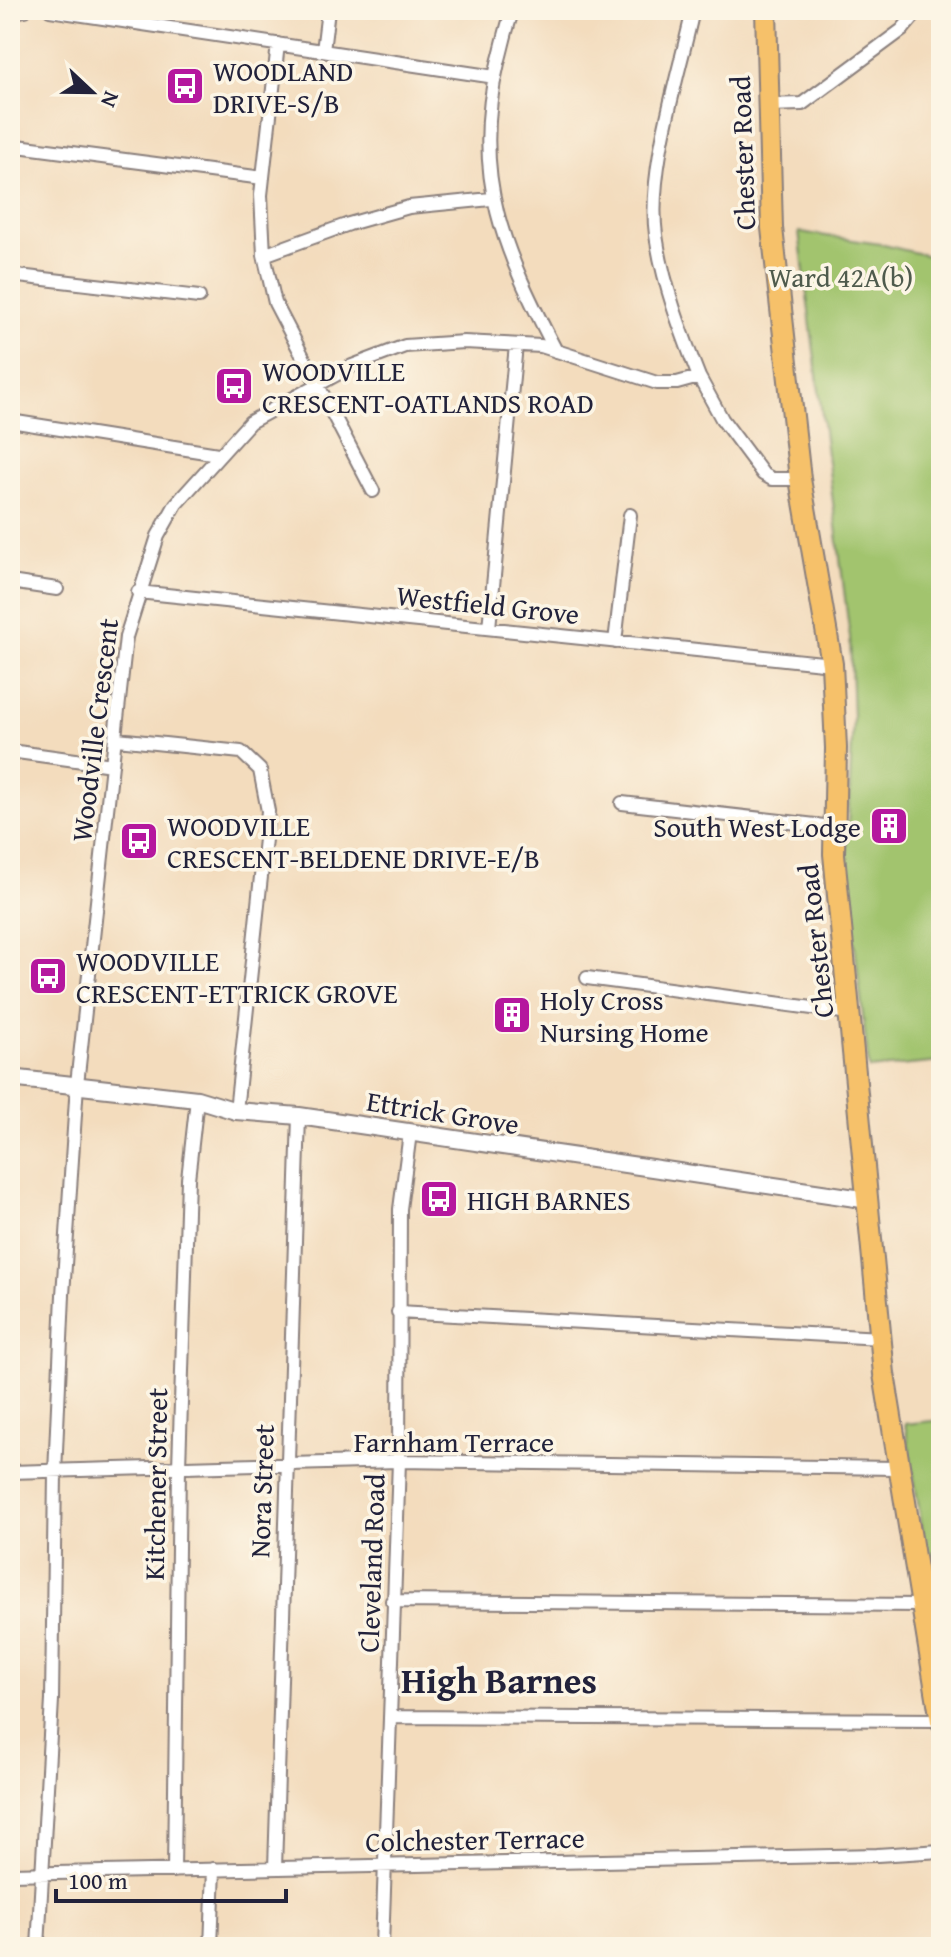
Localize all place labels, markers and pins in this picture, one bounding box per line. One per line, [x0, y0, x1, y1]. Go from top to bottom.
place label: WOODLAND DRIVE-S/B [213, 50, 353, 123]
bus stop icon: WOODLAND DRIVE-S/B [164, 65, 206, 107]
place label: WOODVILLE CRESCENT-OATLANDS ROAD [262, 350, 594, 423]
bus stop icon: WOODVILLE CRESCENT-OATLANDS ROAD [213, 365, 255, 407]
place label: WOODVILLE CRESCENT-BELDENE DRIVE-E/B [167, 805, 540, 878]
building icon: South West Lodge [868, 805, 910, 847]
place label: South West Lodge [653, 806, 861, 847]
bus stop icon: WOODVILLE CRESCENT-BELDENE DRIVE-E/B [118, 820, 160, 862]
place label: WOODVILLE CRESCENT-ETTRICK GROVE [76, 940, 398, 1013]
bus stop icon: WOODVILLE CRESCENT-ETTRICK GROVE [27, 955, 69, 997]
place label: Holy Cross Nursing Home [540, 979, 709, 1052]
building icon: Holy Cross Nursing Home [491, 994, 533, 1036]
bus stop icon: HIGH BARNES [418, 1178, 460, 1220]
place label: HIGH BARNES [467, 1179, 631, 1220]

